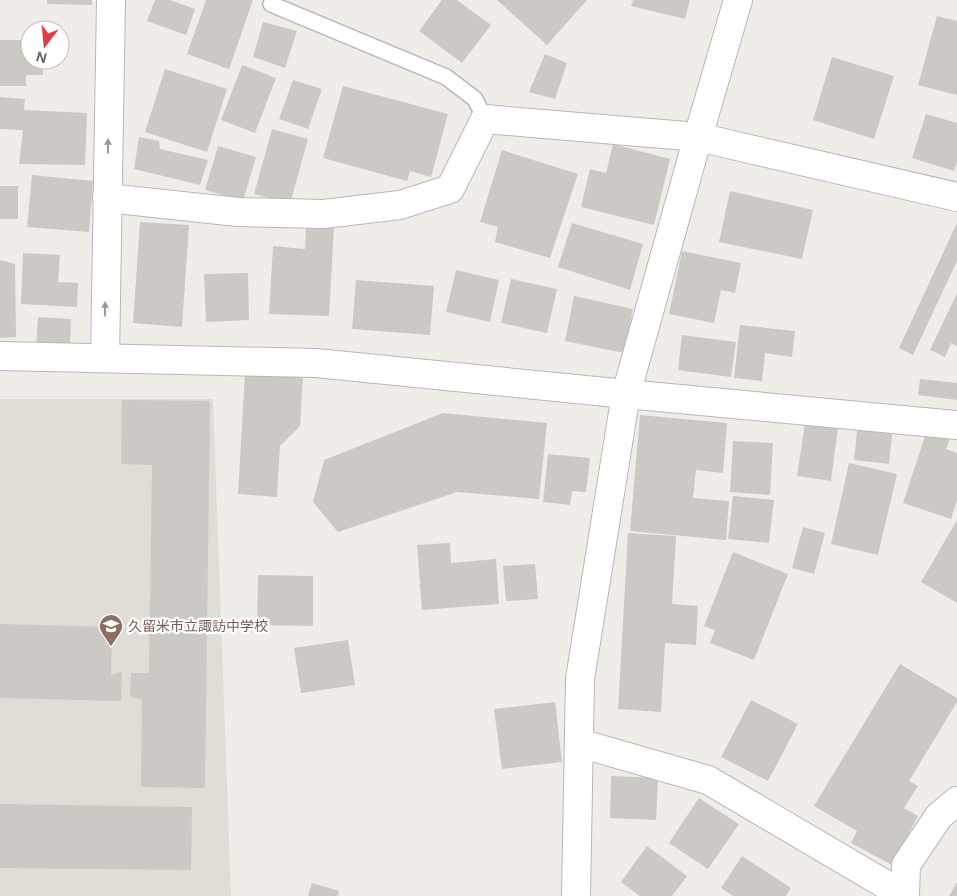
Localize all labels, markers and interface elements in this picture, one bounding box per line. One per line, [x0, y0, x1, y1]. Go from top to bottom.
north arrow [20, 20, 70, 70]
text: N [34, 47, 49, 68]
one-way arrow [104, 138, 112, 154]
one-way arrow [101, 301, 109, 317]
school or university icon: 久留米市立諏訪中学校 [98, 613, 124, 647]
place label: 久留米市立諏訪中学校 [128, 617, 268, 635]

